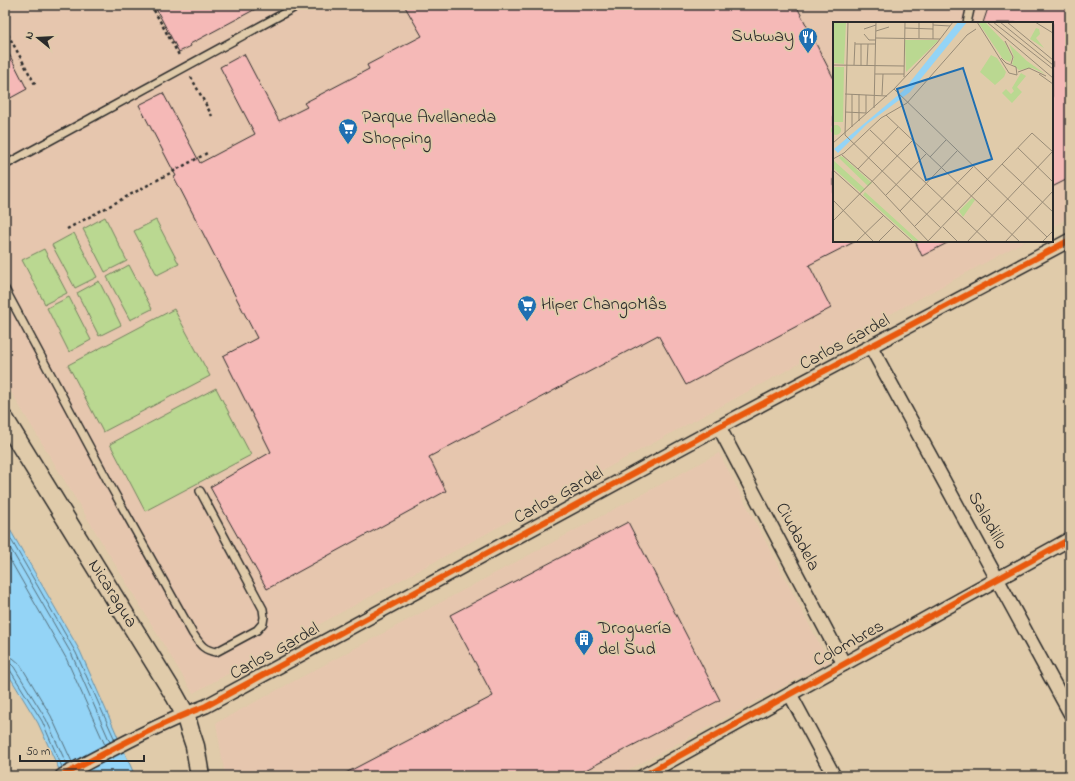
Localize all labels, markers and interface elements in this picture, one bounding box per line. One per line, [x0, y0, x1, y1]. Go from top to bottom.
north arrow [18, 18, 58, 58]
inset map [833, 22, 1053, 242]
place label: Subway [731, 24, 794, 50]
restaurant icon: Subway [797, 26, 819, 54]
text: N [21, 29, 38, 41]
place label: Parque Avellaneda Shopping [362, 105, 496, 153]
supermarket icon: Parque Avellaneda Shopping [337, 117, 359, 145]
place label: Hiper ChangoMâs [541, 292, 667, 319]
supermarket icon: Hiper ChangoMâs [516, 294, 538, 322]
street label: Carlos Gardel [795, 308, 895, 378]
street label: Carlos Gardel [509, 461, 609, 531]
street label: Saladillo [960, 487, 1014, 555]
street label: Ciudadela [768, 498, 826, 576]
street label: Nicaragua [80, 555, 143, 634]
street label: Colombres [809, 614, 889, 674]
place label: Droguería del Sud [597, 616, 671, 663]
street label: Carlos Gardel [225, 617, 325, 687]
building icon: Droguería del Sud [573, 628, 595, 656]
scale bar [20, 737, 144, 763]
text: 50 m [26, 743, 50, 761]

